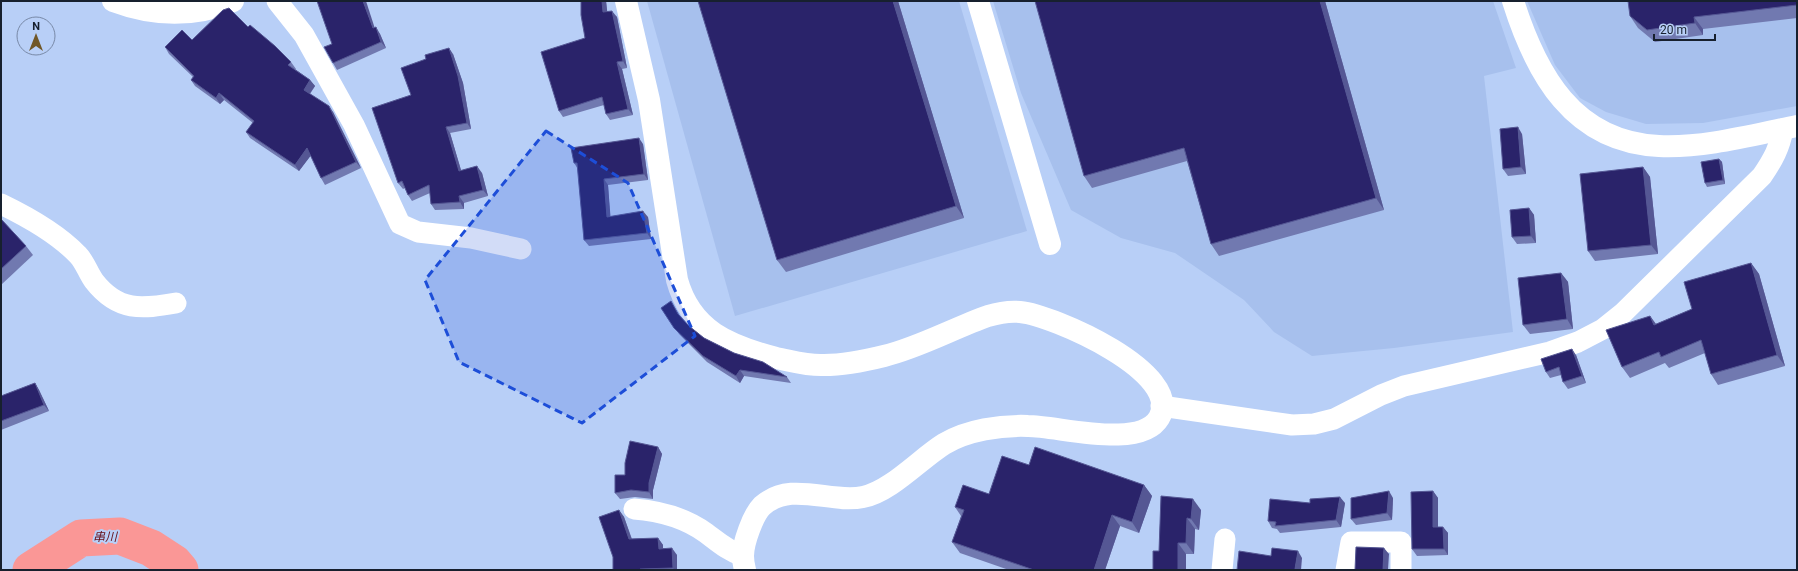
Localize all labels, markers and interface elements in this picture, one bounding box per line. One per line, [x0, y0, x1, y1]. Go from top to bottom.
north arrow [16, 16, 56, 56]
scale bar [1654, 16, 1715, 42]
text: N [32, 20, 40, 33]
text: 20 m [1660, 23, 1687, 37]
water label: 串川 [93, 530, 119, 544]

